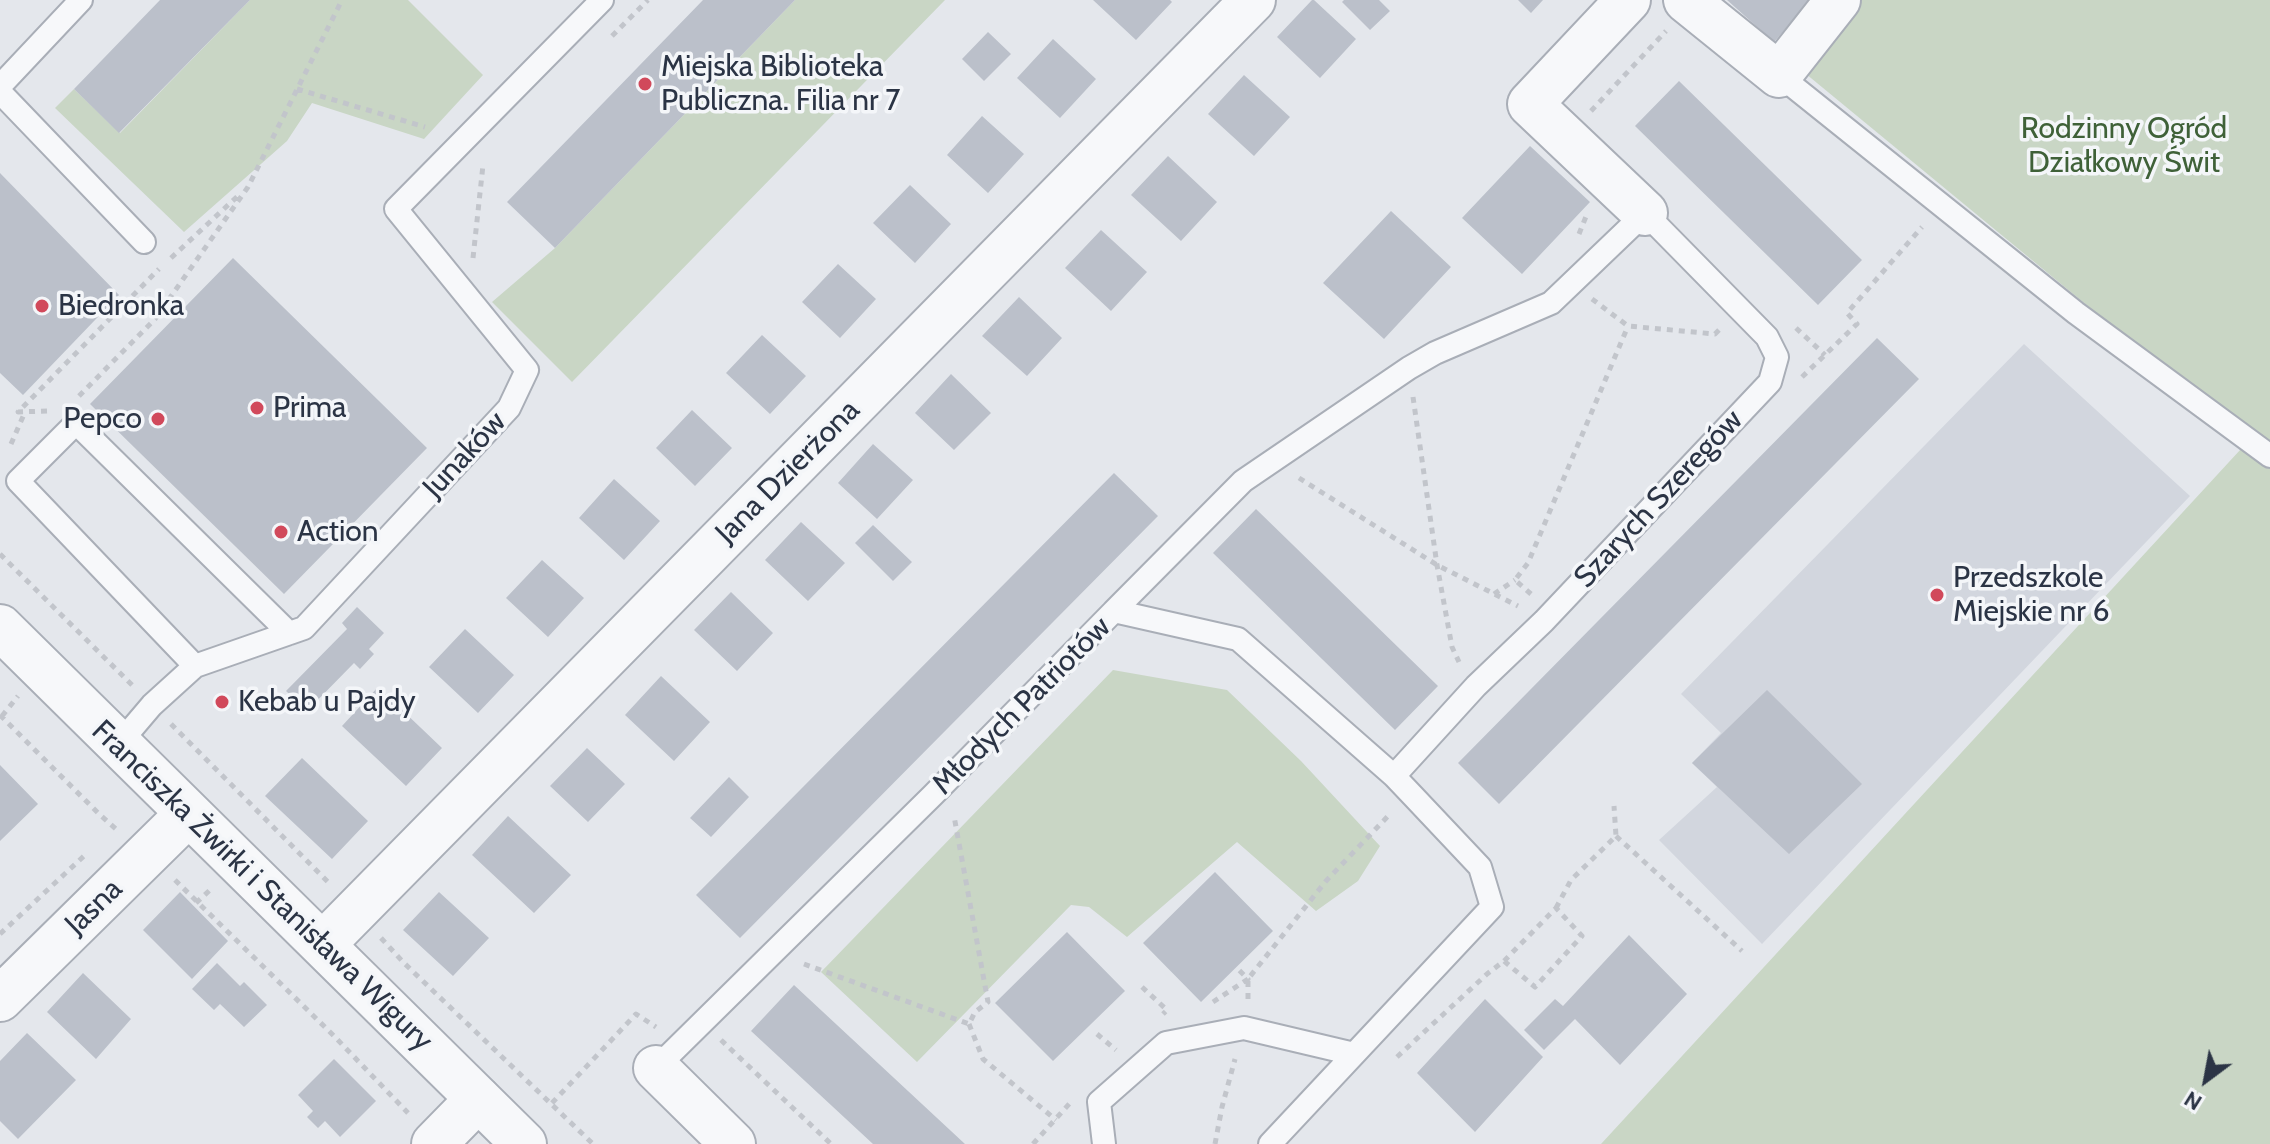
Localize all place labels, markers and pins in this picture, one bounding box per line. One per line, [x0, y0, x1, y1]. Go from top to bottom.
place label: Miejska Biblioteka Publiczna. Filia nr 7 [661, 49, 900, 120]
marker: Miejska Biblioteka Publiczna. Filia nr 7 [636, 75, 654, 93]
place label: Biedronka [58, 288, 184, 324]
marker: Biedronka [33, 297, 51, 315]
place label: Prima [273, 390, 346, 426]
marker: Prima [248, 399, 266, 417]
place label: Pepco [63, 401, 142, 437]
marker: Pepco [149, 410, 167, 428]
place label: Action [297, 514, 379, 550]
marker: Action [272, 523, 290, 541]
place label: Przedszkole Miejskie nr 6 [1953, 560, 2110, 630]
marker: Przedszkole Miejskie nr 6 [1928, 586, 1946, 604]
place label: Kebab u Pajdy [238, 684, 416, 720]
marker: Kebab u Pajdy [213, 693, 231, 711]

